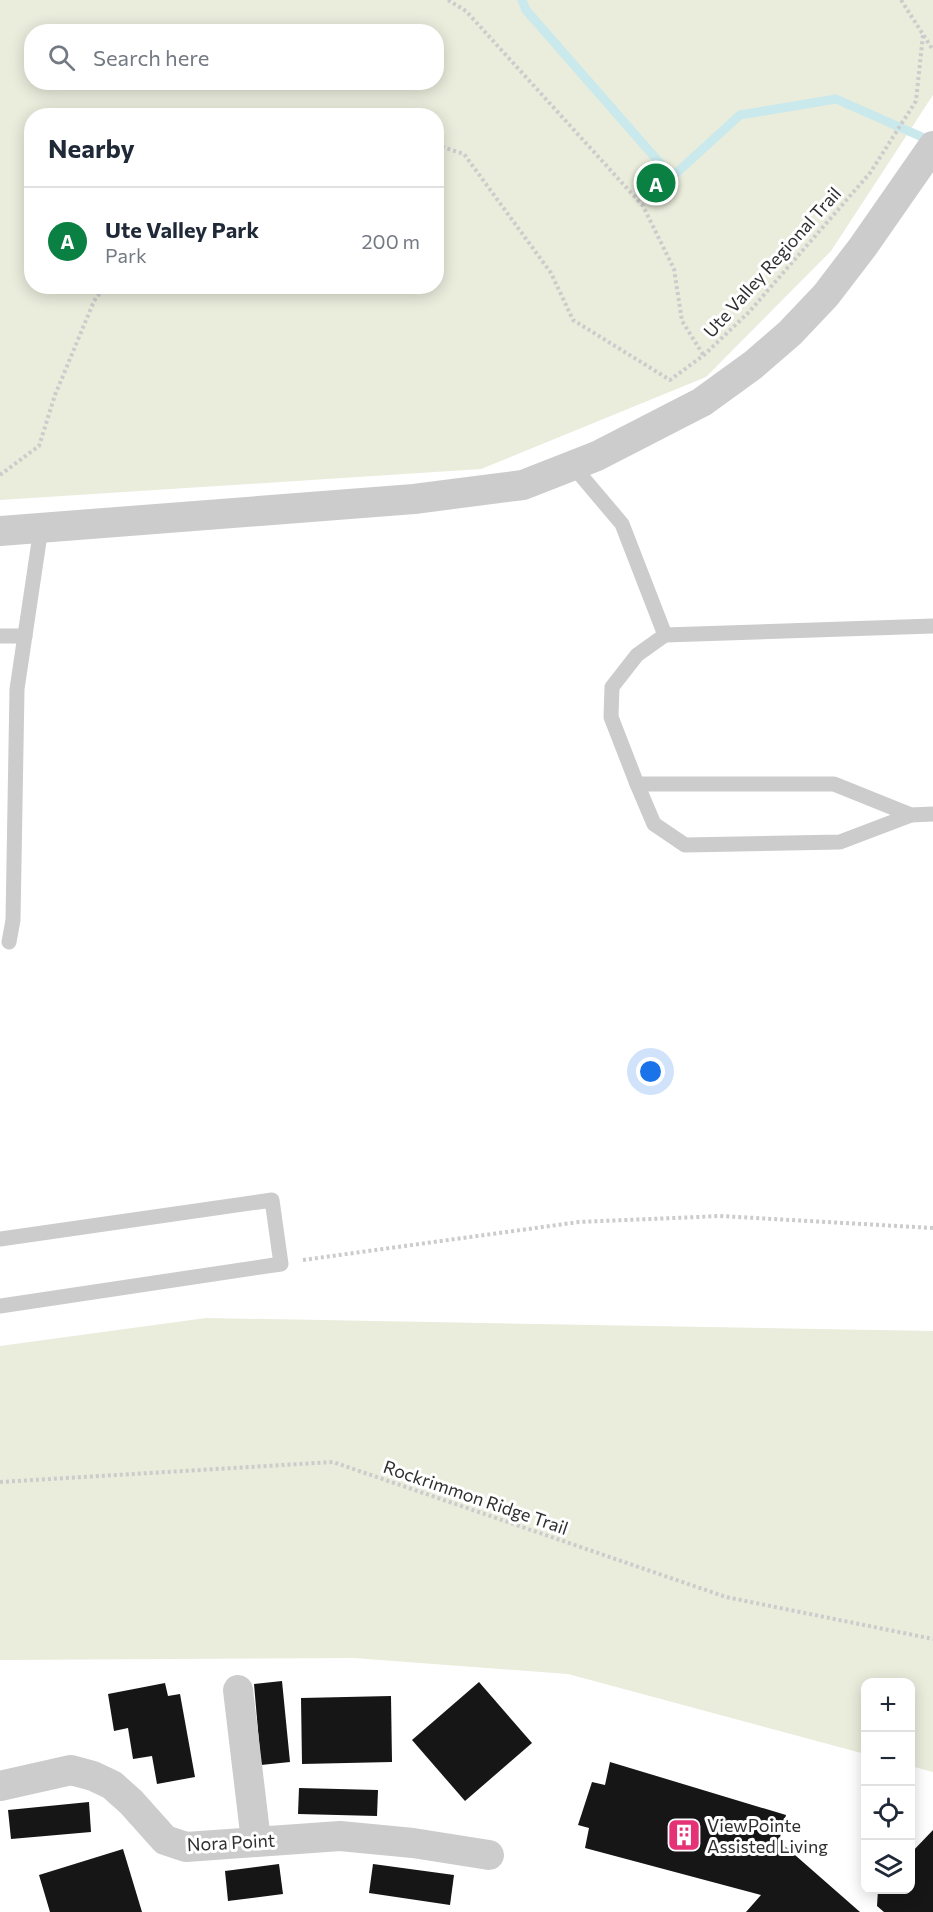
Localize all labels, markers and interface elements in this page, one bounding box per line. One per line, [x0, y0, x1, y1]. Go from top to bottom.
search box [24, 24, 444, 90]
icon: search [45, 41, 78, 74]
text: Search here [93, 44, 209, 71]
text: Nearby [48, 132, 135, 163]
pin: A [636, 160, 676, 206]
street label: Ute Valley Regional Trail [699, 182, 845, 342]
text: Ute Valley Park [105, 216, 259, 243]
text: A [60, 229, 75, 253]
text: 200 m [362, 229, 420, 253]
text: Park [105, 243, 147, 267]
your location [636, 1057, 665, 1086]
street label: Rockrimmon Ridge Trail [381, 1455, 571, 1539]
map controls [861, 1678, 915, 1894]
button: + [861, 1678, 915, 1732]
button: − [861, 1732, 915, 1786]
button: locate [861, 1786, 915, 1840]
place label: ViewPointe Assisted Living [707, 1814, 828, 1857]
building icon: ViewPointe Assisted Living [666, 1817, 702, 1853]
street label: Nora Point [186, 1829, 276, 1855]
button: layers [861, 1840, 915, 1894]

